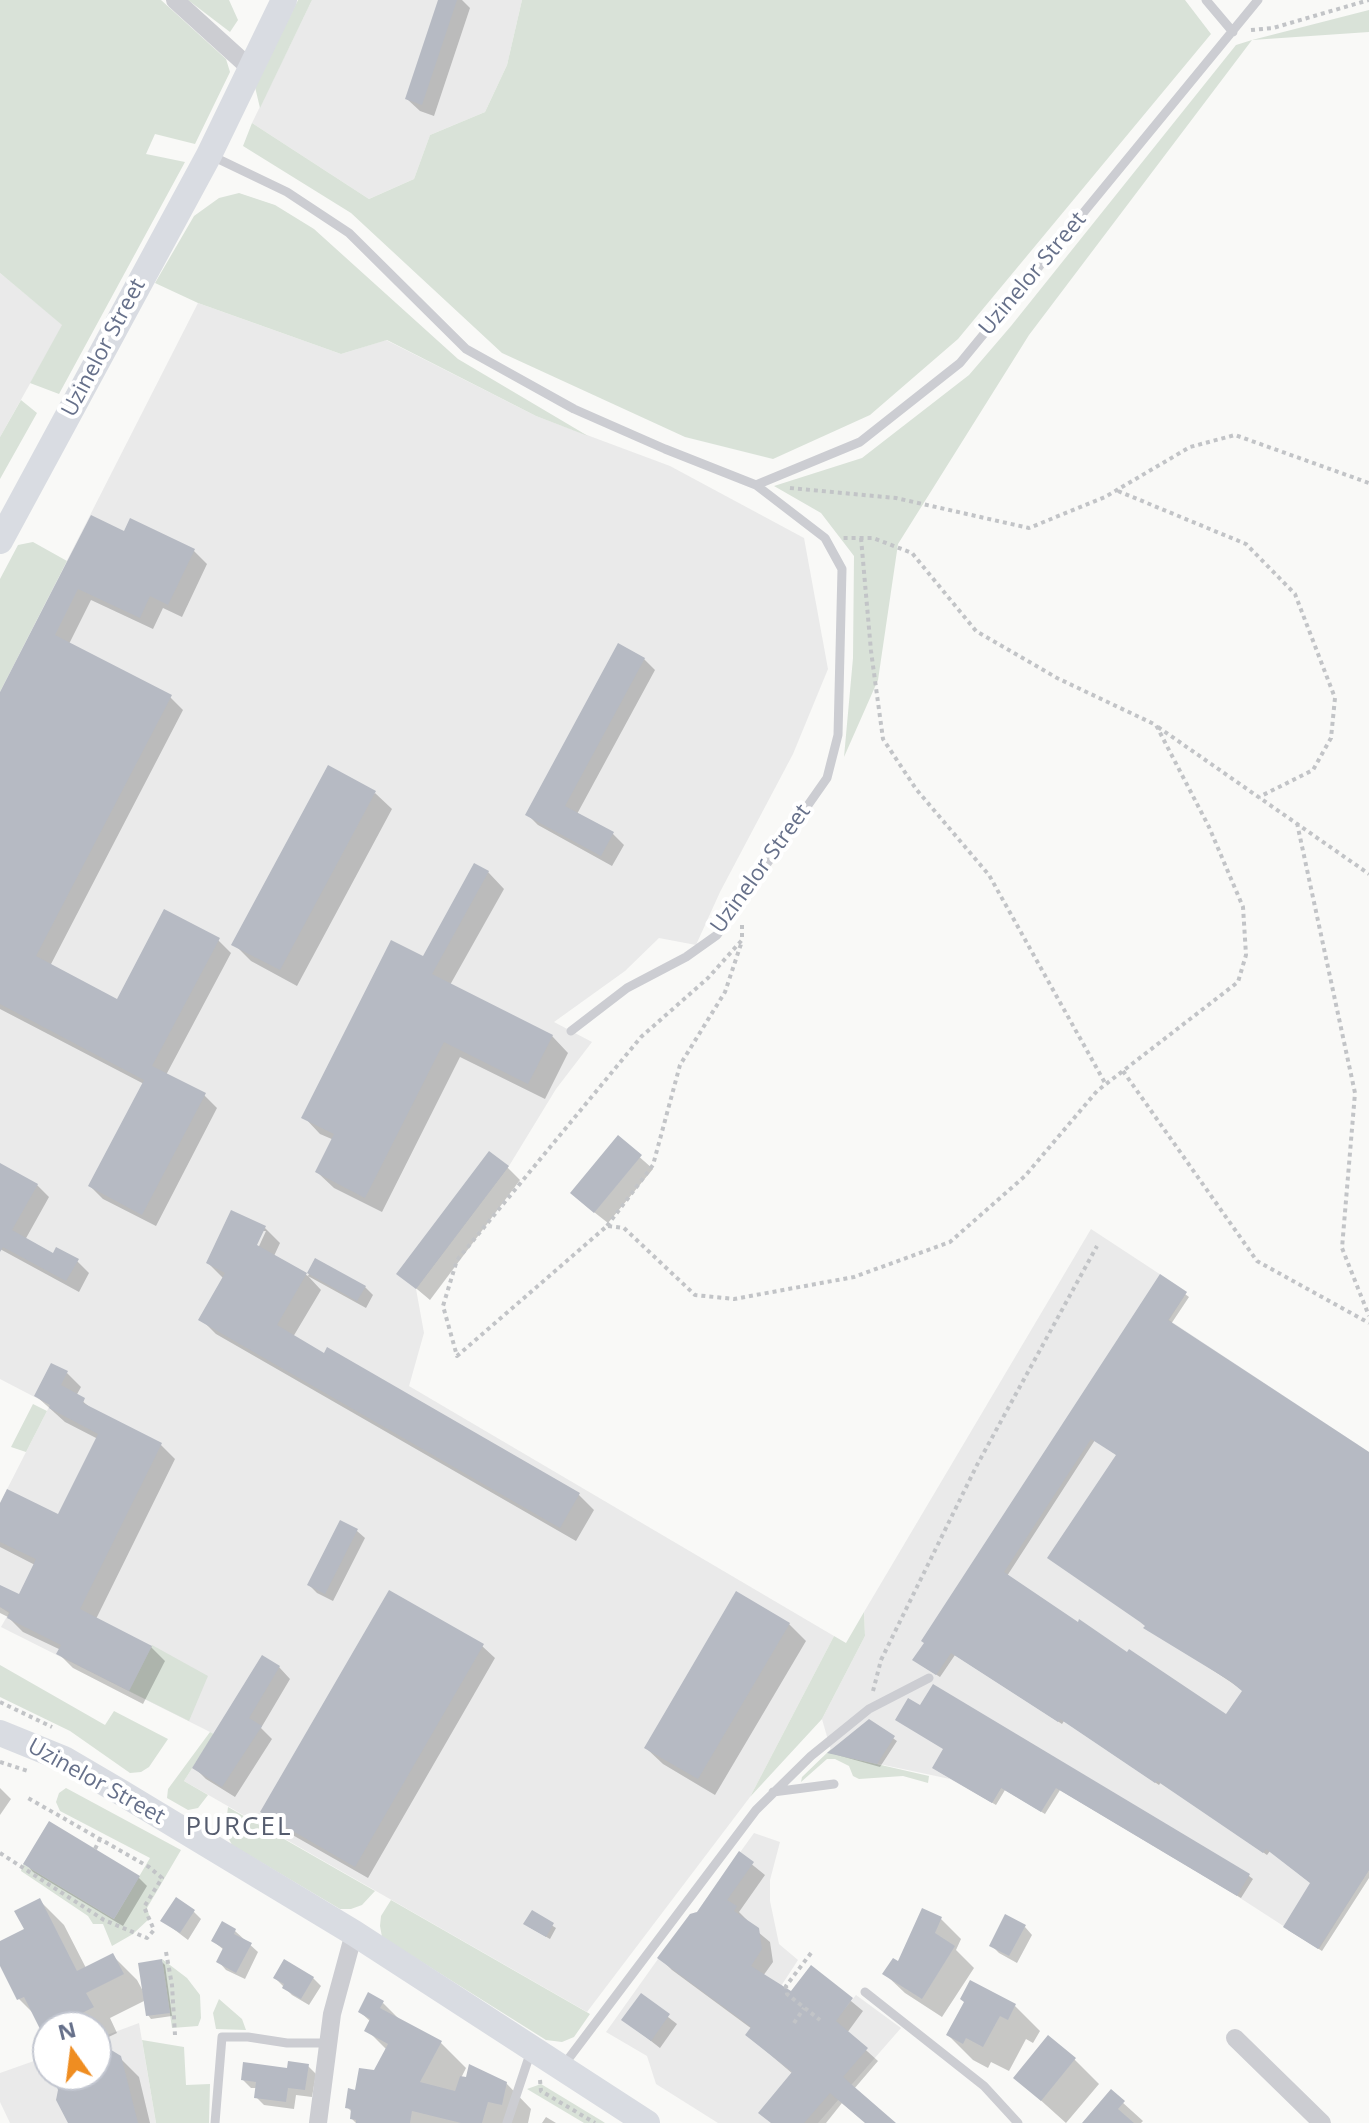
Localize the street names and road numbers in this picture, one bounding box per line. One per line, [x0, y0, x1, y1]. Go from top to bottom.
street label: Uzinelor Street [974, 207, 1092, 341]
street label: Uzinelor Street [57, 274, 151, 422]
street label: Uzinelor Street [705, 799, 817, 939]
street label: Uzinelor Street [23, 1733, 169, 1831]

